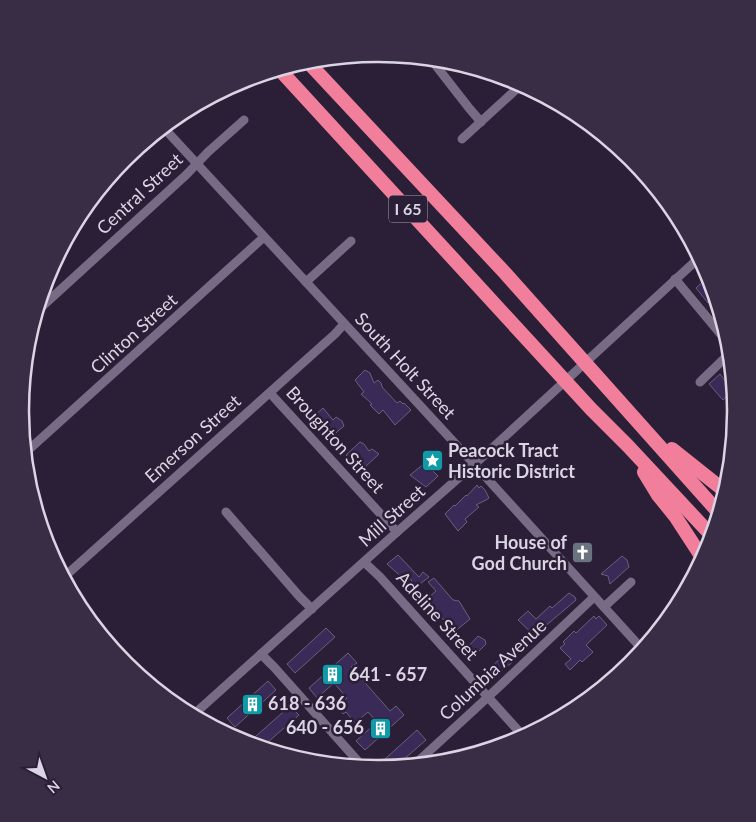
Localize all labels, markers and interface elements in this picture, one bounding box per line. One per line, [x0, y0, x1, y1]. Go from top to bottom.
street label: Central Street [92, 148, 187, 239]
road number: I 65 [389, 195, 427, 222]
street label: Clinton Street [85, 288, 182, 378]
street label: South Holt Street [351, 308, 461, 423]
street label: Broughton Street [282, 382, 390, 498]
street label: Emerson Street [140, 389, 245, 487]
place label: Peacock Tract Historic District [448, 439, 575, 482]
place icon: Peacock Tract Historic District [420, 449, 444, 473]
street label: Mill Street [354, 479, 429, 551]
place label: House of God Church [472, 531, 568, 574]
church icon: House of God Church [571, 541, 595, 565]
street label: Adeline Street [392, 566, 484, 665]
street label: Columbia Avenue [434, 614, 550, 724]
building icon: 641 - 657 [321, 663, 345, 687]
place label: 641 - 657 [349, 663, 427, 685]
building icon: 618 - 636 [240, 692, 264, 716]
place label: 618 - 636 [268, 692, 346, 714]
place label: 640 - 656 [286, 716, 364, 738]
building icon: 640 - 656 [368, 716, 392, 740]
north arrow [20, 752, 70, 802]
text: N [44, 777, 64, 797]

